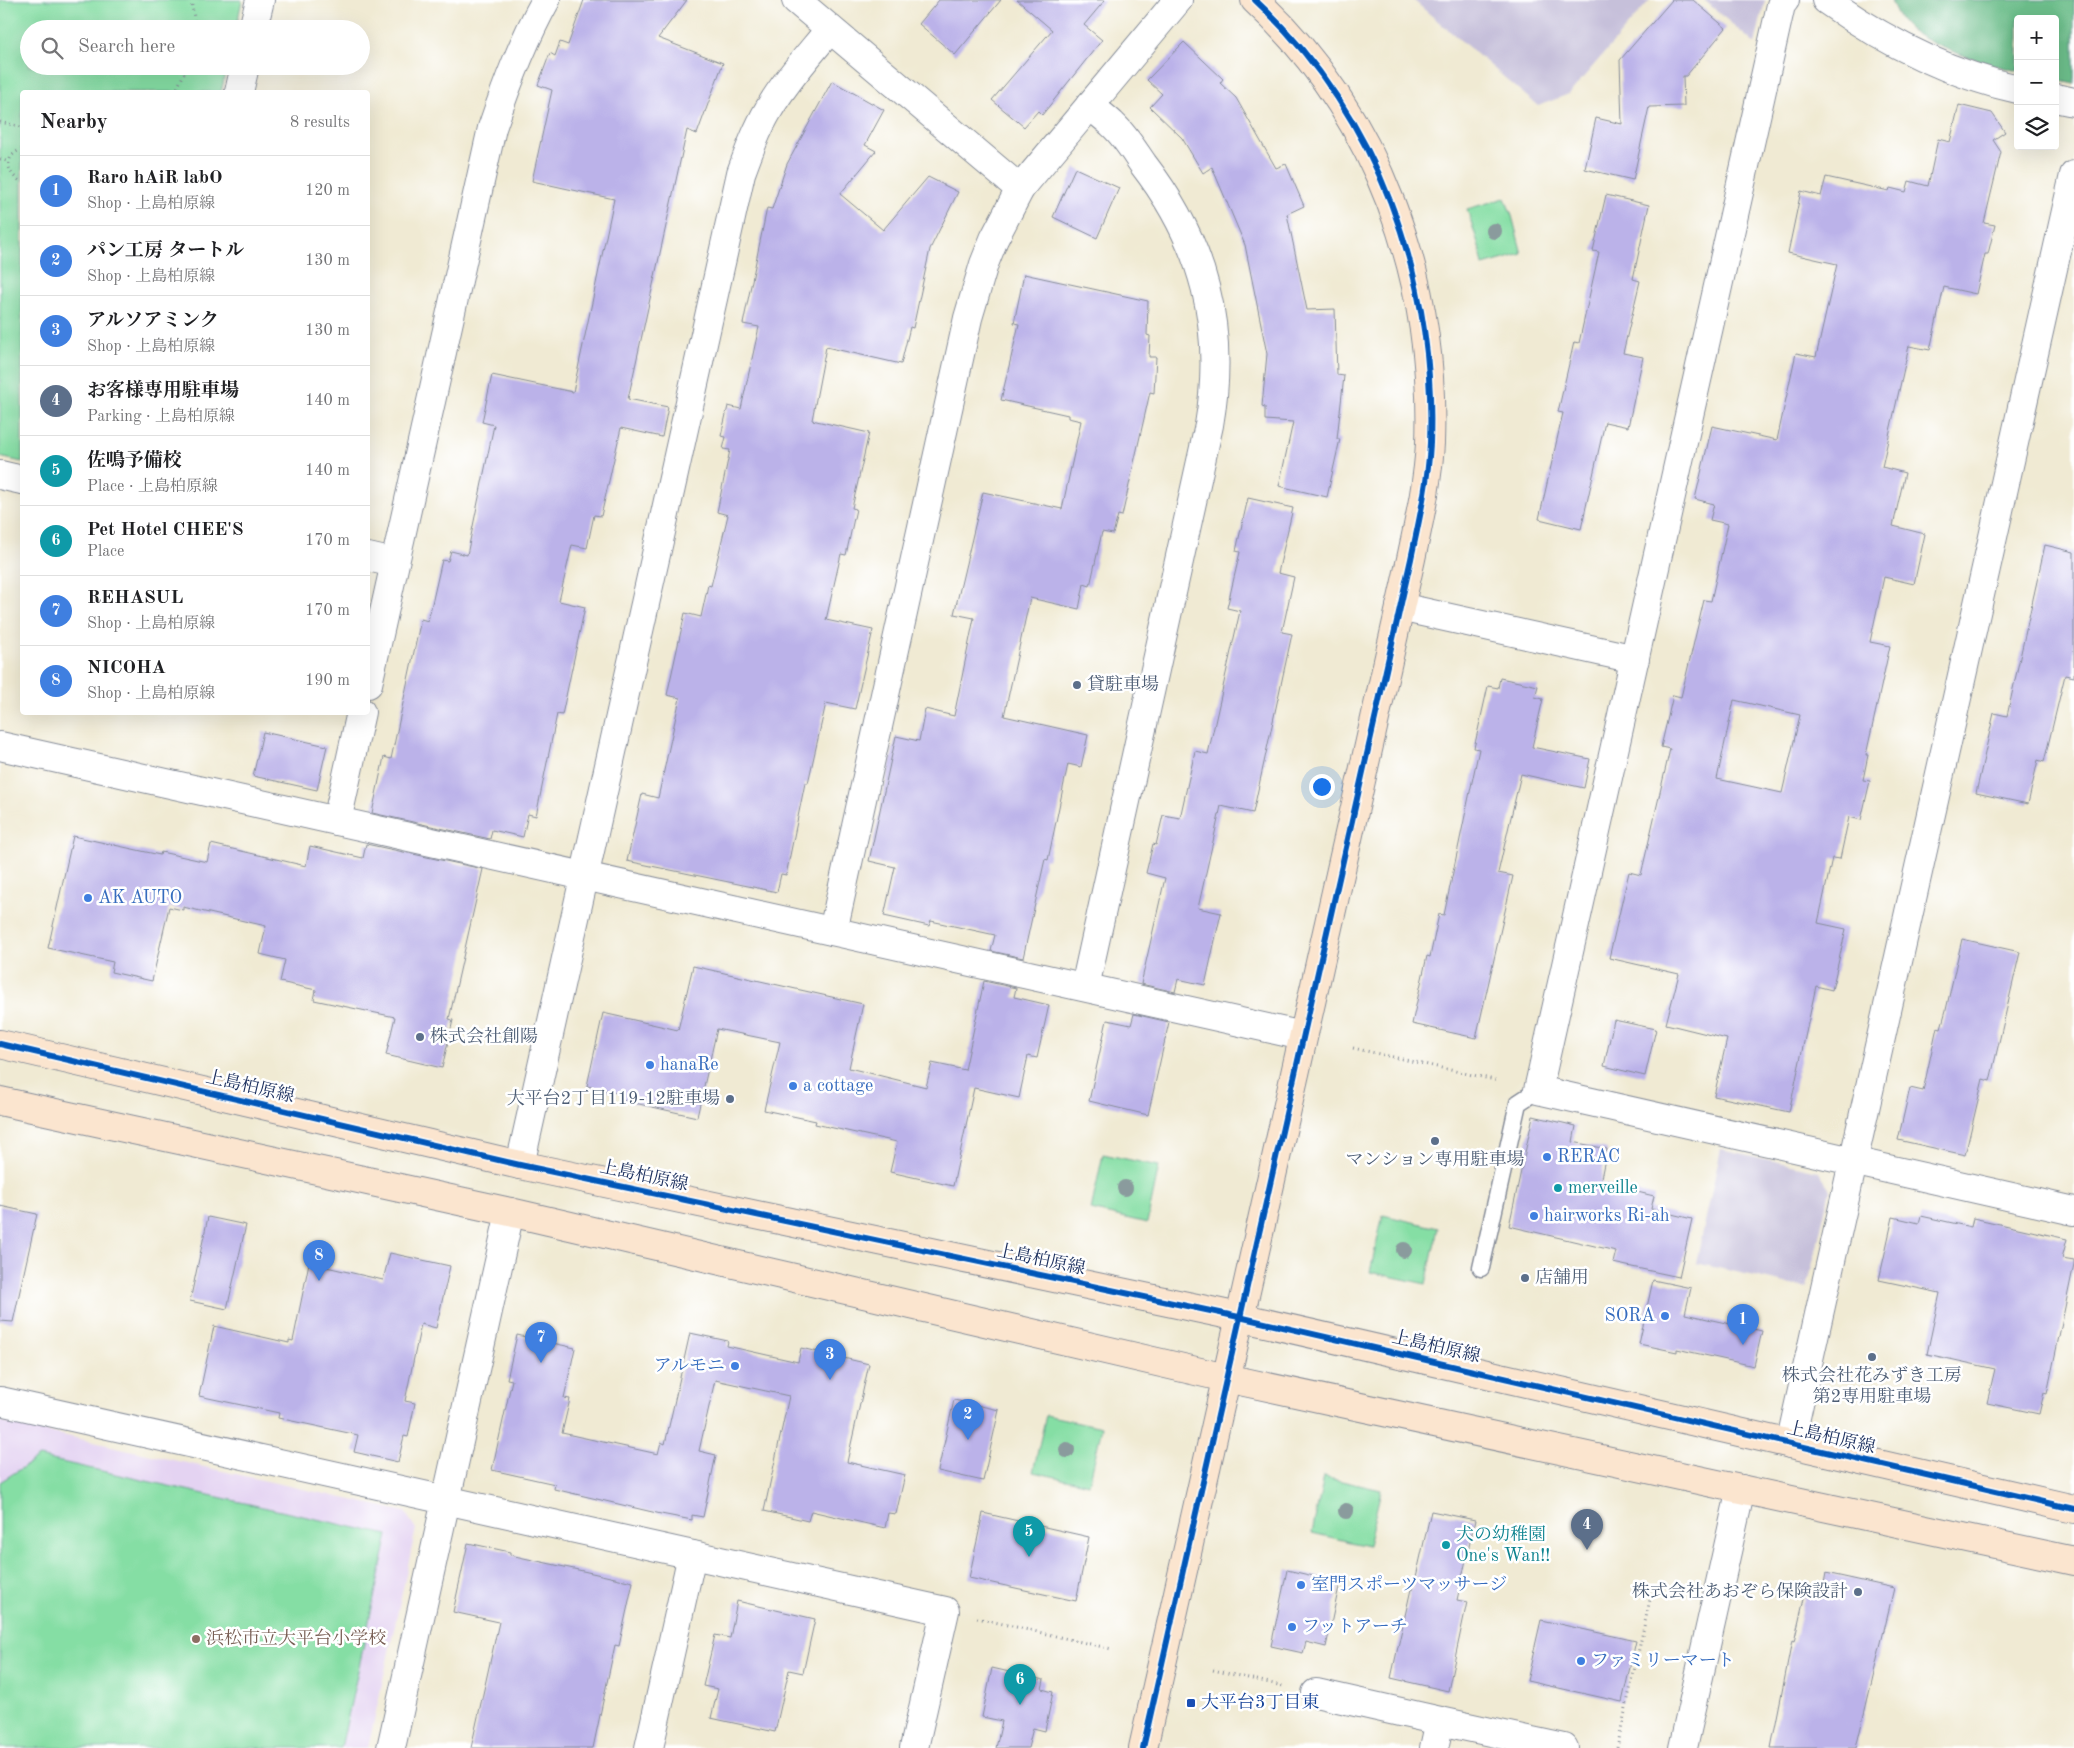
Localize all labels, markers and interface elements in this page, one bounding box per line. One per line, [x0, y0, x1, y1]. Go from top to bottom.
map controls [2014, 15, 2059, 150]
button: + [2014, 15, 2059, 60]
search box [20, 20, 370, 75]
icon: search [38, 34, 66, 62]
text: Search here [78, 38, 175, 57]
button: − [2014, 60, 2059, 105]
button: layers [2014, 105, 2059, 150]
text: Nearby [40, 112, 108, 133]
text: 8 results [290, 115, 350, 131]
text: Raro hAiR labO [87, 169, 223, 188]
text: 1 [51, 183, 61, 199]
text: 120 m [305, 183, 350, 199]
text: Shop · 上島柏原線 [87, 196, 215, 212]
text: パン工房 タートル [87, 242, 244, 261]
text: 2 [51, 253, 61, 269]
text: 130 m [305, 253, 350, 269]
text: Shop · 上島柏原線 [87, 269, 215, 285]
text: アルソアミンク [87, 312, 219, 331]
text: 3 [51, 323, 61, 339]
text: 130 m [305, 323, 350, 339]
text: Shop · 上島柏原線 [87, 339, 215, 355]
text: お客様専用駐車場 [87, 382, 239, 401]
text: 4 [51, 393, 61, 409]
text: 140 m [305, 393, 350, 409]
text: Parking · 上島柏原線 [87, 409, 235, 425]
text: 佐鳴予備校 [87, 452, 182, 471]
text: 5 [51, 463, 61, 479]
text: 140 m [305, 463, 350, 479]
text: Place · 上島柏原線 [87, 479, 218, 495]
text: Pet Hotel CHEE'S [87, 521, 244, 540]
text: 6 [51, 533, 61, 549]
text: 170 m [305, 533, 350, 549]
text: Place [87, 544, 124, 560]
text: REHASUL [87, 589, 183, 608]
text: 7 [51, 603, 61, 619]
text: 170 m [305, 603, 350, 619]
text: Shop · 上島柏原線 [87, 616, 215, 632]
text: NICOHA [87, 659, 166, 678]
text: 8 [51, 673, 61, 689]
text: 190 m [305, 673, 350, 689]
place label: 貸駐車場 [1087, 674, 1159, 694]
marker: 貸駐車場 [1071, 679, 1083, 691]
text: Shop · 上島柏原線 [87, 686, 215, 702]
your location [1309, 774, 1335, 800]
place label: AK AUTO [98, 889, 182, 907]
marker: AK AUTO [82, 892, 94, 904]
place label: 株式会社創陽 [430, 1026, 538, 1046]
marker: 株式会社創陽 [414, 1031, 426, 1043]
place label: hanaRe [660, 1056, 718, 1074]
marker: hanaRe [644, 1059, 656, 1071]
street label: 上島柏原線 [204, 1066, 296, 1106]
place label: a cottage [803, 1077, 873, 1095]
marker: a cottage [787, 1080, 799, 1092]
place label: 大平台2丁目119-12駐車場 [507, 1088, 720, 1108]
marker: 大平台2丁目119-12駐車場 [724, 1093, 736, 1105]
marker: マンション専用駐車場 [1429, 1135, 1441, 1147]
place label: RERAC [1557, 1148, 1620, 1166]
place label: マンション専用駐車場 [1345, 1149, 1525, 1169]
marker: RERAC [1541, 1151, 1553, 1163]
street label: 上島柏原線 [598, 1156, 690, 1194]
place label: merveille [1568, 1179, 1638, 1197]
marker: merveille [1552, 1182, 1564, 1194]
place label: hairworks Ri-ah [1544, 1207, 1670, 1225]
marker: hairworks Ri-ah [1528, 1210, 1540, 1222]
pin: 8 [303, 1240, 335, 1281]
street label: 上島柏原線 [995, 1240, 1087, 1278]
place label: 店舗用 [1535, 1267, 1589, 1287]
marker: 店舗用 [1519, 1272, 1531, 1284]
pin: 1 [1727, 1304, 1759, 1345]
place label: SORA [1605, 1307, 1655, 1325]
marker: SORA [1659, 1310, 1671, 1322]
pin: 7 [525, 1322, 557, 1363]
street label: 上島柏原線 [1390, 1326, 1482, 1366]
pin: 3 [814, 1339, 846, 1380]
marker: 株式会社花みずき工房 第2専用駐車場 [1866, 1351, 1878, 1363]
place label: アルモニ [654, 1357, 725, 1375]
marker: アルモニ [729, 1360, 741, 1372]
place label: 株式会社花みずき工房 第2専用駐車場 [1782, 1365, 1962, 1406]
pin: 2 [952, 1399, 984, 1440]
street label: 上島柏原線 [1785, 1417, 1877, 1457]
pin: 4 [1571, 1509, 1603, 1550]
pin: 5 [1013, 1516, 1045, 1557]
place label: 犬の幼稚園 One's Wan!! [1456, 1524, 1550, 1565]
marker: 犬の幼稚園 One's Wan!! [1440, 1539, 1452, 1551]
place label: 室門スポーツマッサージ [1311, 1574, 1507, 1594]
marker: 室門スポーツマッサージ [1295, 1579, 1307, 1591]
place label: 株式会社あおぞら保険設計 [1632, 1581, 1848, 1601]
marker: 株式会社あおぞら保険設計 [1852, 1586, 1864, 1598]
place label: フットアーチ [1302, 1618, 1408, 1636]
marker: フットアーチ [1286, 1621, 1298, 1633]
place label: 浜松市立大平台小学校 [206, 1628, 386, 1648]
marker: 浜松市立大平台小学校 [190, 1633, 202, 1645]
place label: ファミリーマート [1591, 1652, 1735, 1670]
marker: ファミリーマート [1575, 1655, 1587, 1667]
pin: 6 [1004, 1664, 1036, 1705]
place label: 大平台3丁目東 [1201, 1692, 1319, 1712]
marker: 大平台3丁目東 [1185, 1697, 1197, 1709]

